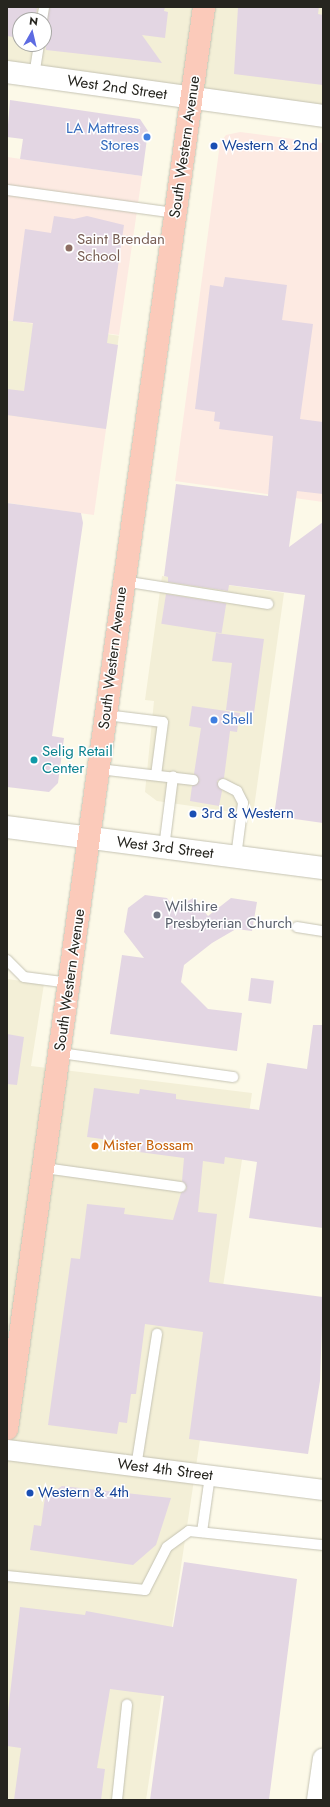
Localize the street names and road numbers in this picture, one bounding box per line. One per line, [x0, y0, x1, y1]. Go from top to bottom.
street label: West 2nd Street [66, 72, 168, 104]
street label: South Western Avenue [166, 75, 204, 219]
street label: South Western Avenue [95, 586, 131, 730]
street label: West 3rd Street [115, 833, 215, 863]
street label: South Western Avenue [51, 908, 89, 1052]
street label: West 4th Street [116, 1455, 214, 1485]

